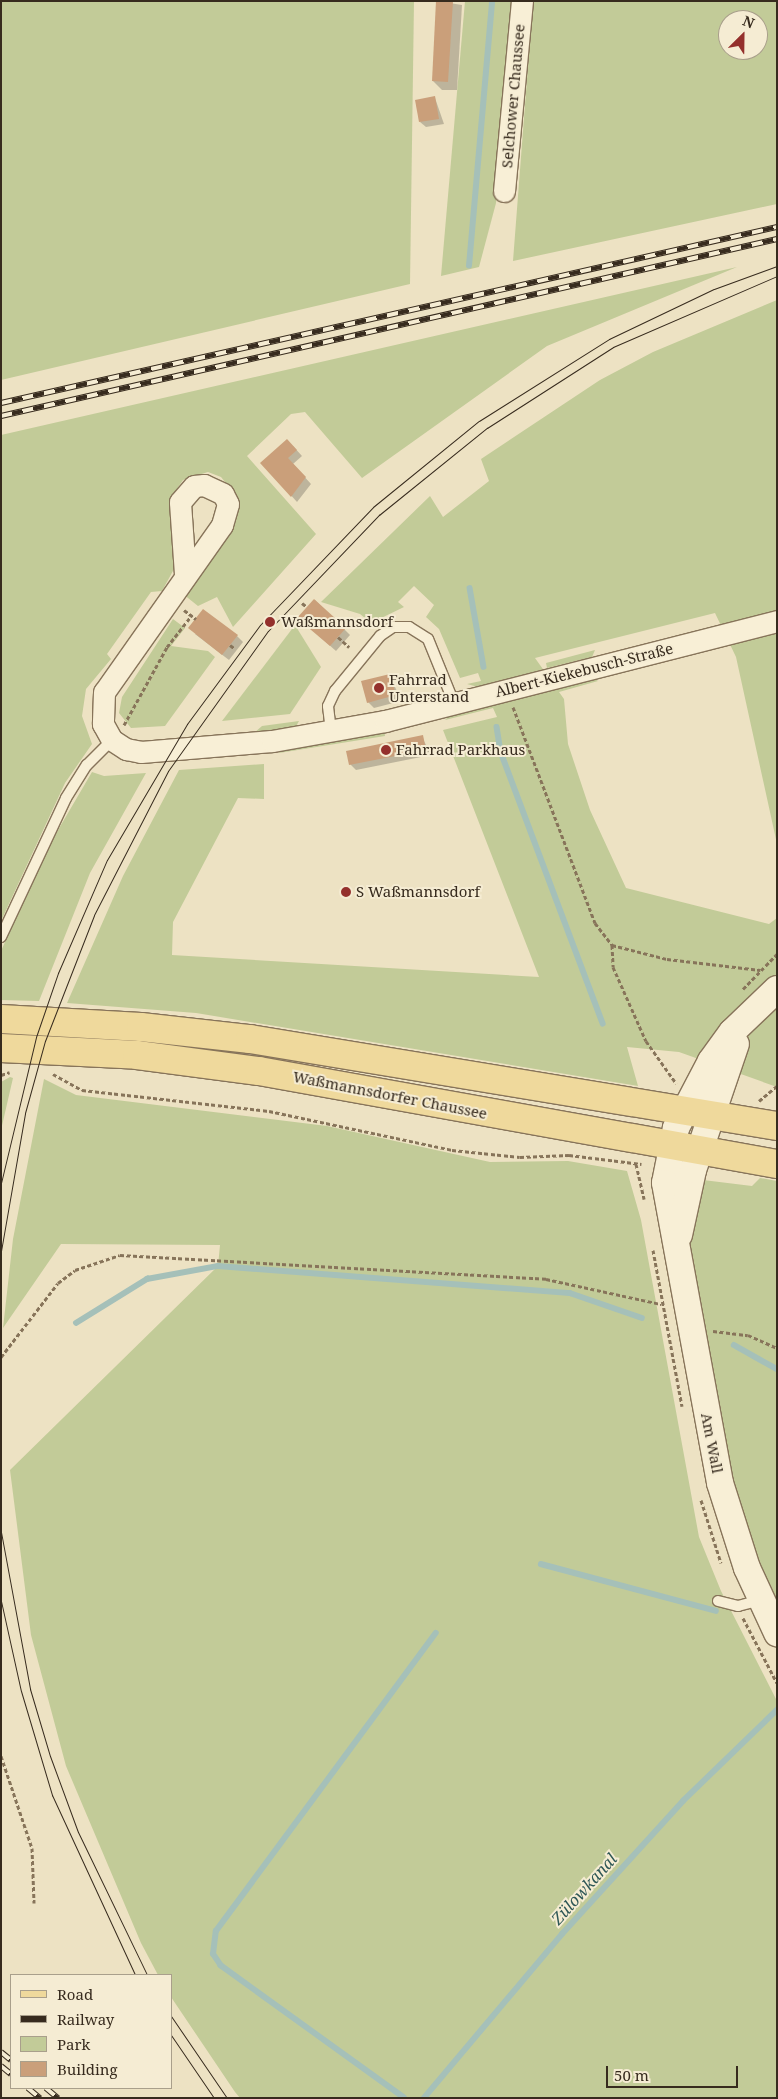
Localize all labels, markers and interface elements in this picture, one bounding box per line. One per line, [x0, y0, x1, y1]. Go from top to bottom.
north arrow [718, 10, 768, 60]
text: N [740, 11, 757, 33]
street label: Selchower Chaussee [498, 23, 528, 169]
place label: Waßmannsdorf [281, 613, 393, 631]
marker: Waßmannsdorf [263, 615, 277, 629]
street label: Albert-Kiekebusch-Straße [493, 639, 675, 701]
place label: Fahrrad Unterstand [389, 670, 469, 705]
marker: Fahrrad Unterstand [373, 682, 385, 694]
place label: Fahrrad Parkhaus [396, 741, 525, 759]
marker: Fahrrad Parkhaus [380, 744, 392, 756]
place label: S Waßmannsdorf [356, 883, 480, 901]
marker: S Waßmannsdorf [340, 886, 352, 898]
street label: Waßmannsdorfer Chaussee [291, 1067, 489, 1123]
street label: Am Wall [697, 1411, 727, 1475]
water label: Zülowkanal [547, 1850, 621, 1928]
legend [10, 1974, 172, 2089]
text: Road [57, 1984, 93, 2004]
text: Railway [57, 2009, 114, 2029]
text: Park [57, 2034, 90, 2054]
scale bar [608, 2056, 740, 2088]
text: Building [57, 2059, 118, 2079]
text: 50 m [614, 2065, 649, 2085]

